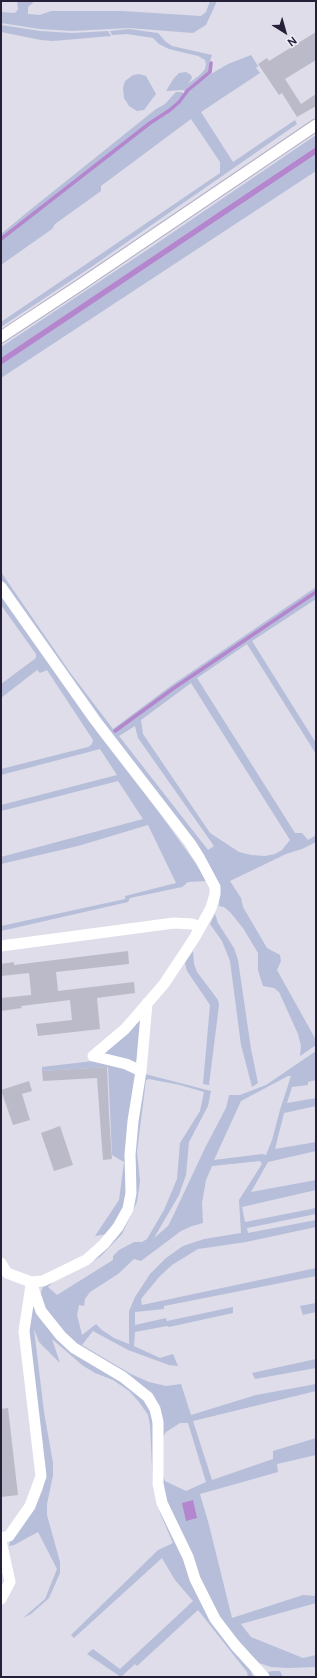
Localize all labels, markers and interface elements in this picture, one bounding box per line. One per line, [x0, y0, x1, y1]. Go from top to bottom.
north arrow [265, 12, 305, 52]
text: N [285, 34, 300, 50]

